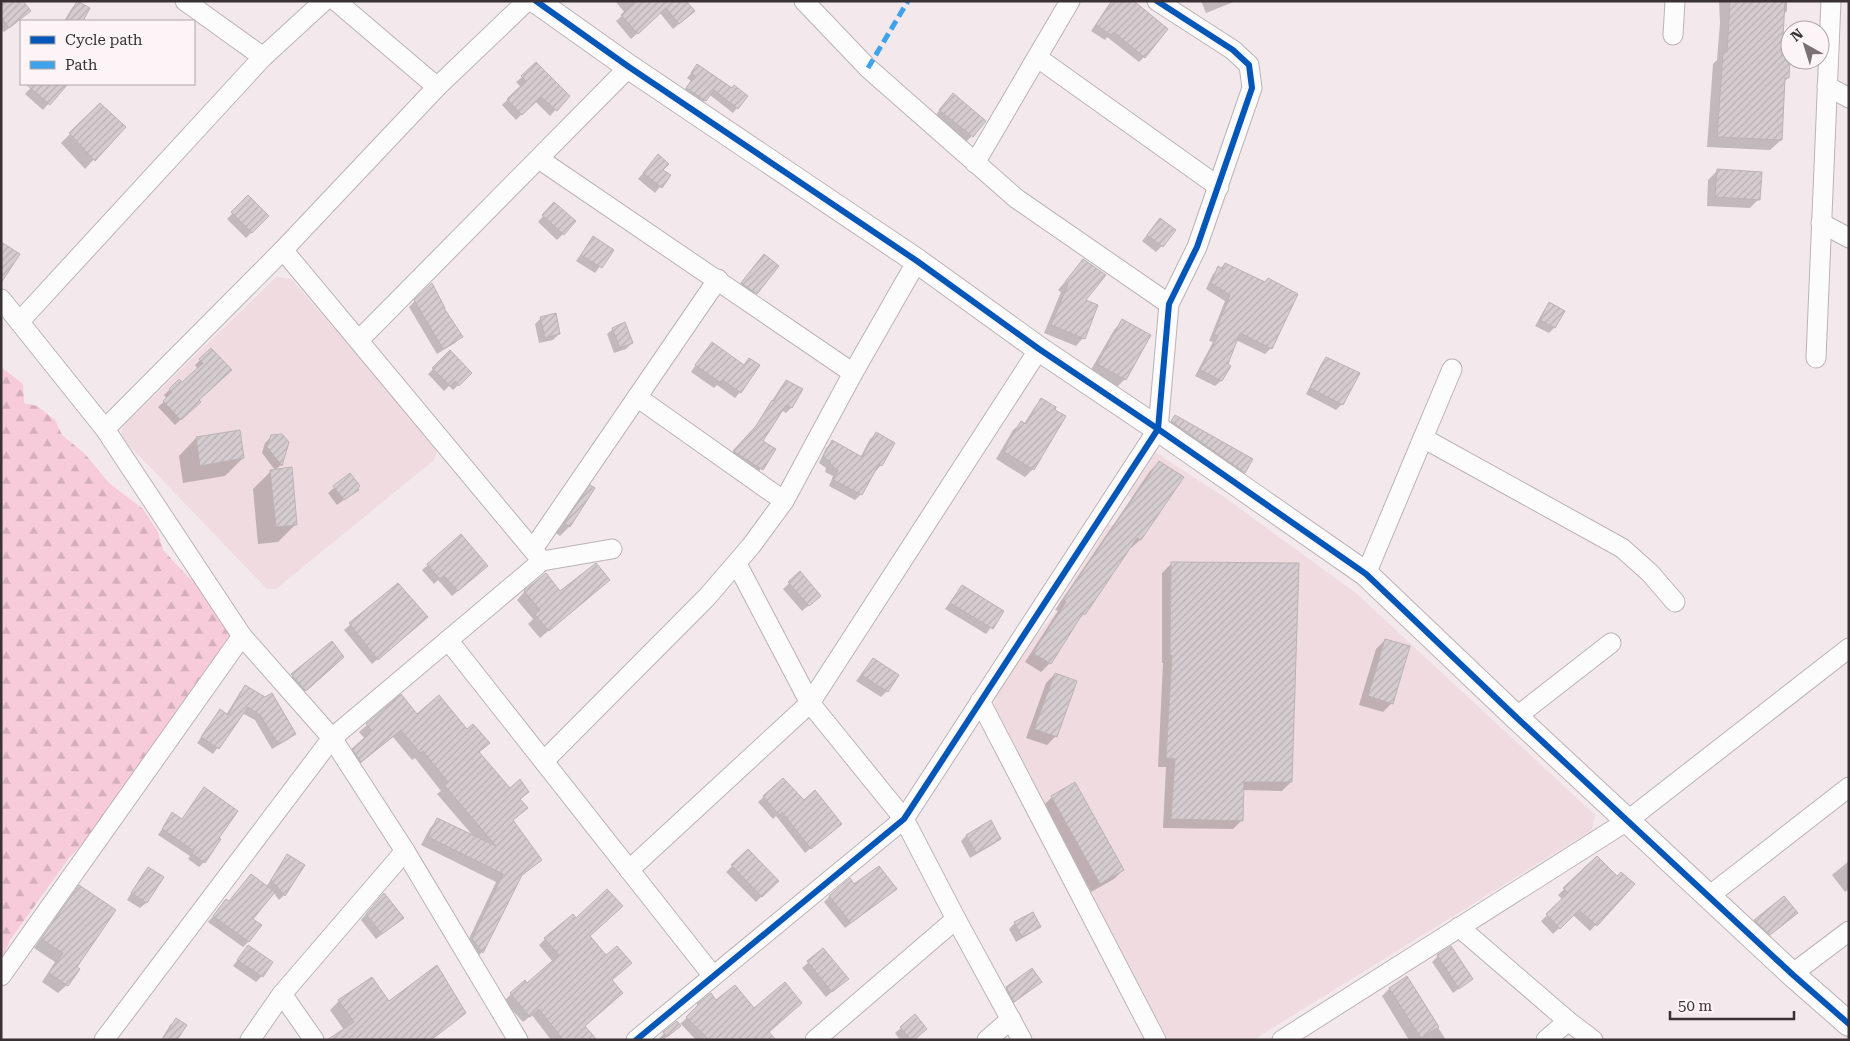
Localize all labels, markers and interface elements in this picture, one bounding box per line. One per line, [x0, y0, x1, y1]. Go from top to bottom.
legend [20, 20, 195, 85]
north arrow [1780, 20, 1830, 70]
text: N [1788, 25, 1806, 45]
text: Cycle path [65, 31, 143, 49]
text: Path [65, 56, 98, 74]
scale bar [1670, 988, 1794, 1020]
text: 50 m [1678, 997, 1713, 1015]

